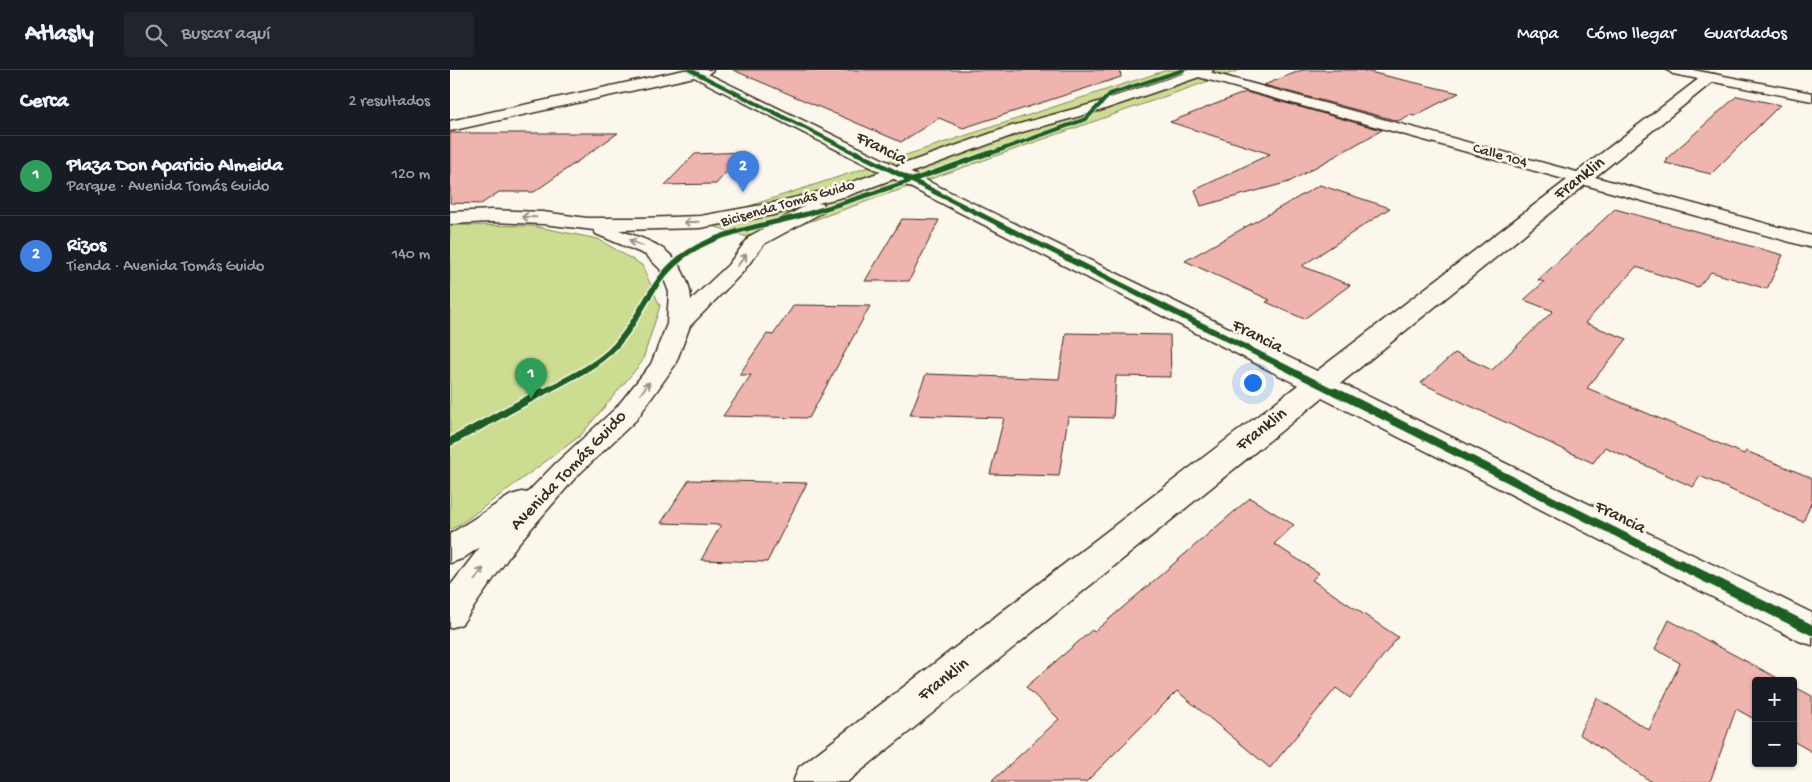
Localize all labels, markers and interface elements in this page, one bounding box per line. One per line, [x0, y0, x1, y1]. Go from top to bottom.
search box [124, 12, 474, 57]
text: Atlasly [25, 20, 94, 49]
icon: search [142, 21, 170, 49]
text: Buscar aquí [182, 23, 270, 46]
text: Mapa [1517, 24, 1558, 45]
text: Cómo llegar [1586, 24, 1676, 45]
text: Guardados [1704, 24, 1787, 45]
text: Cerca [20, 90, 68, 115]
text: 2 resultados [349, 93, 430, 112]
street label: Francia [851, 127, 911, 171]
street label: Calle 104 [1471, 140, 1529, 172]
pin: 2 [727, 151, 759, 192]
street label: Franklin [1550, 152, 1610, 206]
text: Plaza Don Aparicio Almeida [67, 155, 283, 178]
text: 1 [33, 166, 39, 185]
text: 120 m [391, 166, 430, 185]
street label: Bicisenda Tomás Guido [718, 176, 857, 232]
text: Parque · Avenida Tomás Guido [67, 178, 269, 197]
one-way arrow [521, 213, 537, 222]
one-way arrow [683, 218, 699, 227]
text: Rizos [67, 235, 106, 258]
one-way arrow [629, 237, 644, 247]
text: 2 [32, 246, 40, 265]
text: 140 m [392, 246, 430, 265]
one-way arrow [736, 254, 747, 267]
text: Tienda · Avenida Tomás Guido [67, 258, 264, 277]
street label: Francia [1227, 315, 1287, 359]
pin: 1 [515, 358, 547, 399]
your location [1240, 370, 1266, 396]
one-way arrow [640, 382, 651, 395]
street label: Franklin [1232, 403, 1292, 457]
street label: Avenida Tomás Guido [506, 407, 632, 535]
street label: Francia [1590, 496, 1650, 540]
one-way arrow [474, 567, 484, 581]
street label: Franklin [914, 653, 974, 707]
map controls [1752, 677, 1797, 767]
button: + [1752, 677, 1797, 722]
button: − [1752, 722, 1797, 767]

